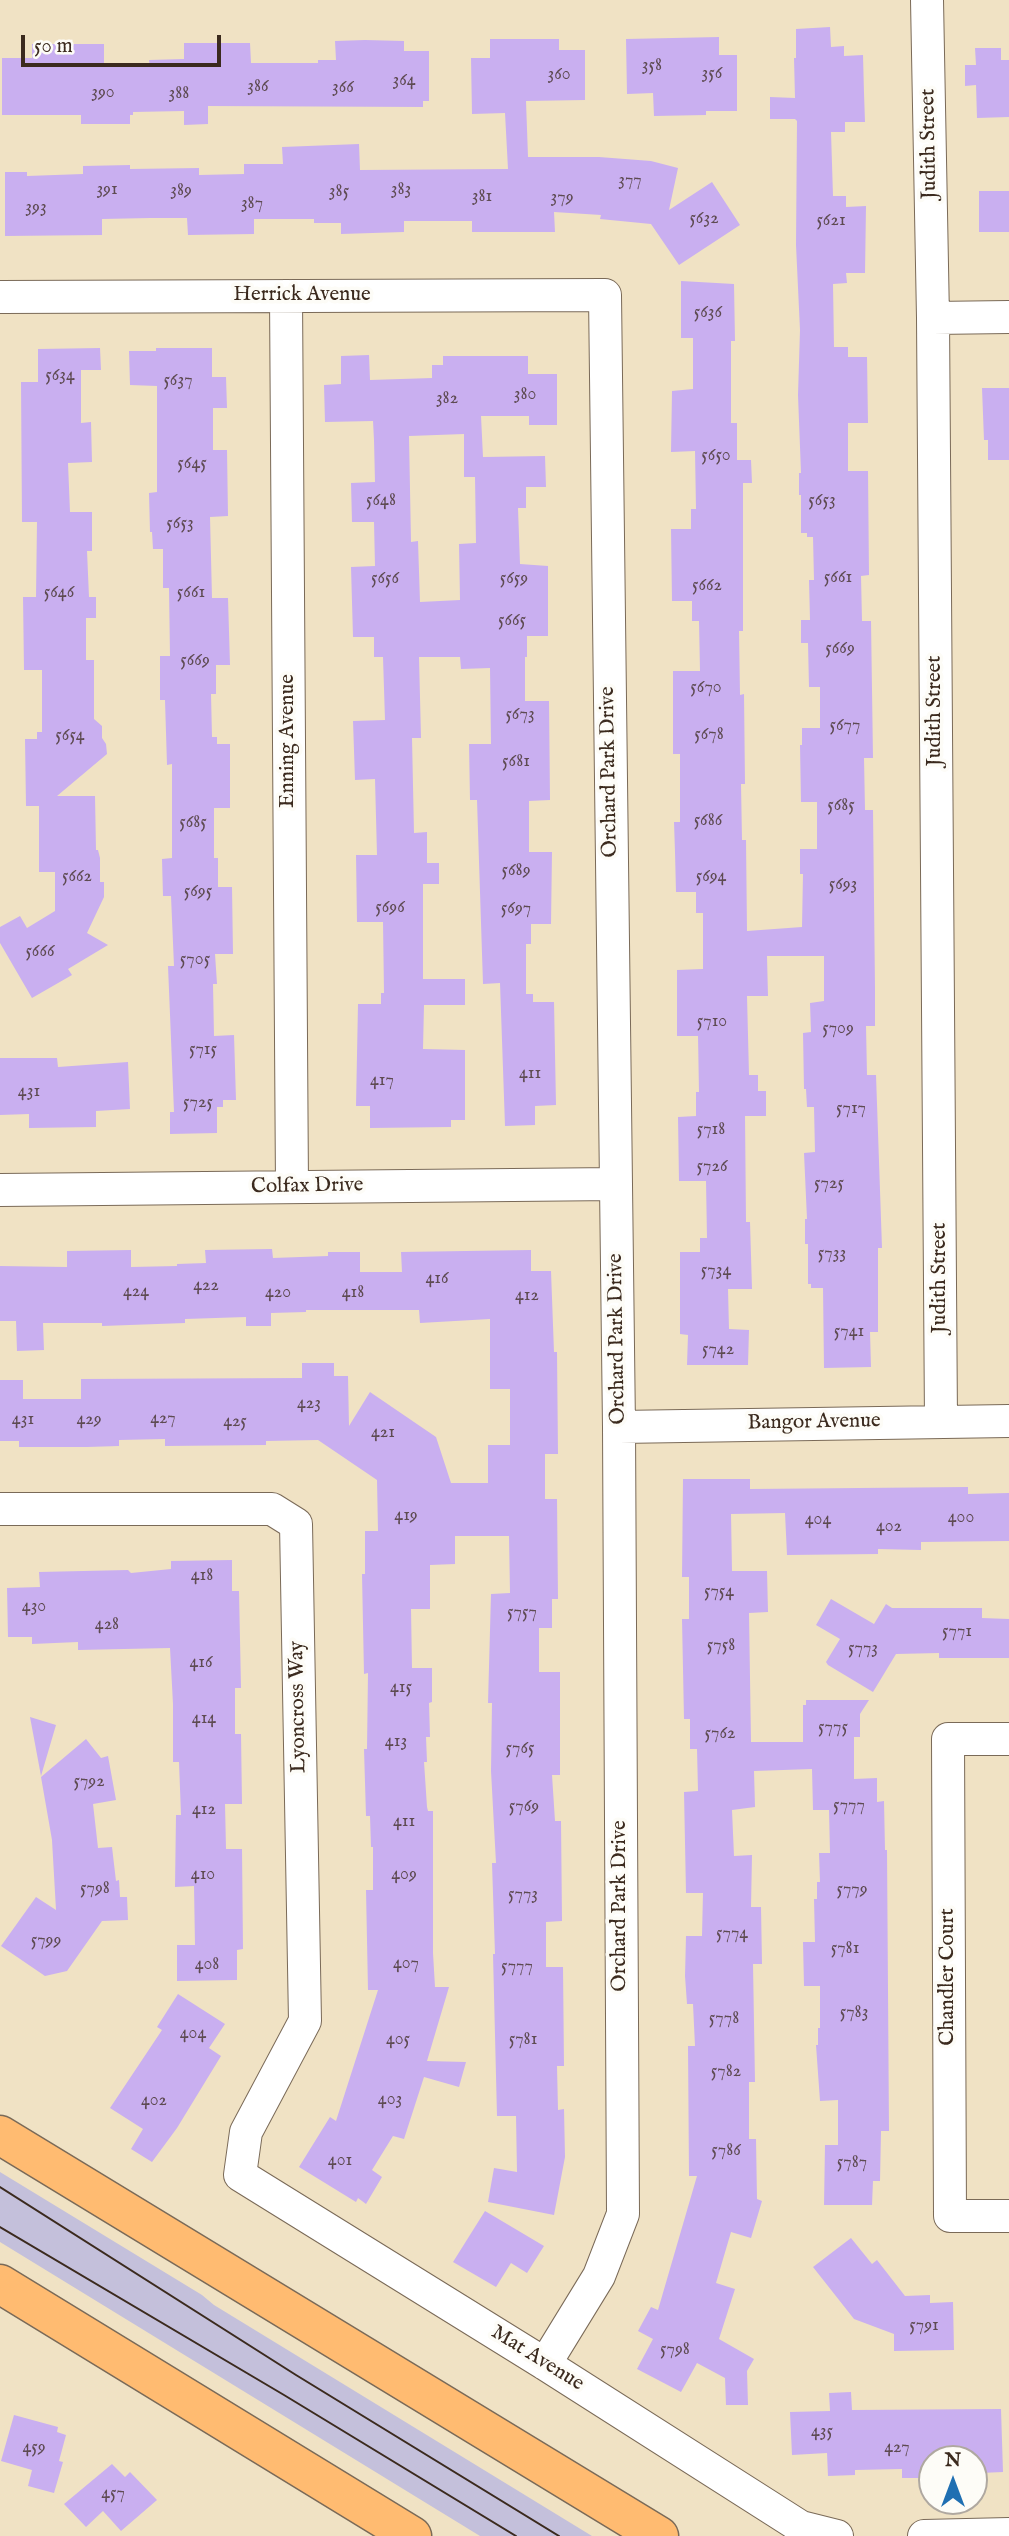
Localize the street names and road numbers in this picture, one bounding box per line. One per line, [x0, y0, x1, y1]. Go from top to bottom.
street label: Judith Street [916, 88, 944, 200]
street label: Herrick Avenue [233, 283, 371, 309]
street label: Judith Street [923, 656, 949, 766]
street label: Enning Avenue [276, 674, 302, 808]
street label: Orchard Park Drive [596, 686, 624, 858]
street label: Colfax Drive [251, 1173, 363, 1201]
street label: Judith Street [928, 1223, 954, 1333]
street label: Orchard Park Drive [604, 1253, 632, 1425]
street label: Bangor Avenue [747, 1409, 881, 1437]
street label: Lyoncross Way [285, 1641, 313, 1773]
street label: Orchard Park Drive [608, 1820, 634, 1992]
street label: Chandler Court [936, 1908, 962, 2046]
street label: Mat Avenue [486, 2321, 588, 2397]

